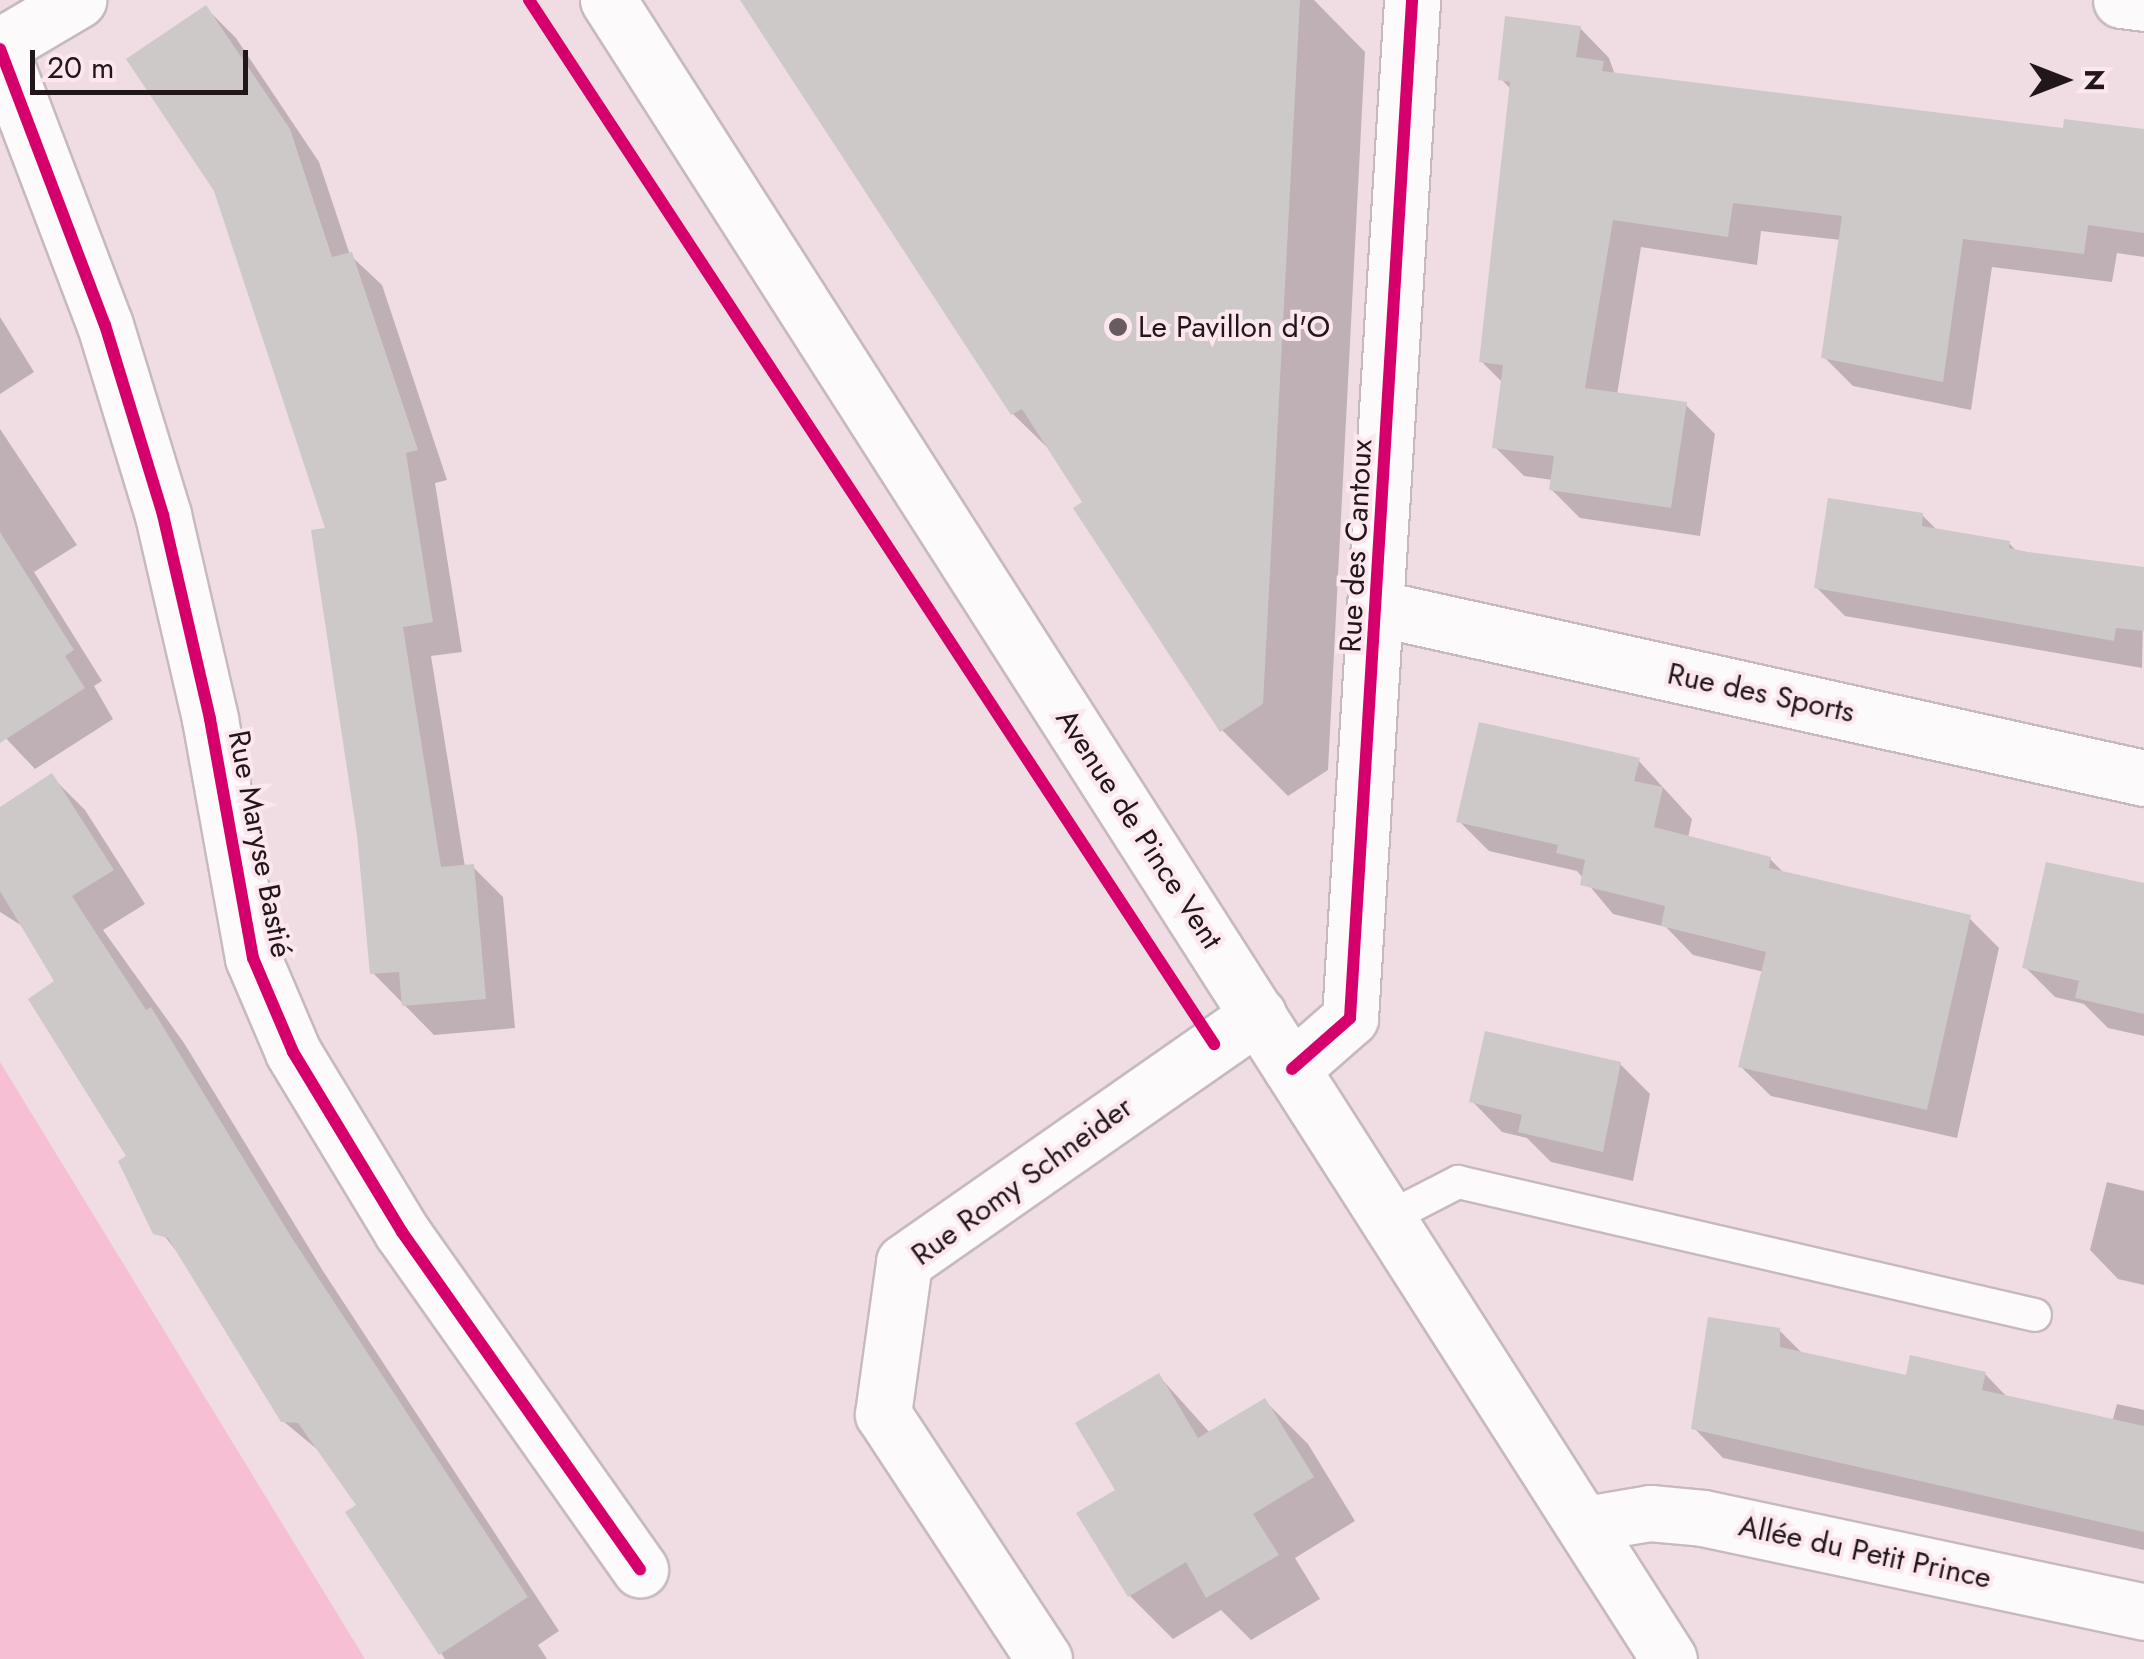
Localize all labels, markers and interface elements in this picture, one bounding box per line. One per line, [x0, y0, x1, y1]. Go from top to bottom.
scale bar [35, 30, 252, 92]
north arrow [2014, 30, 2114, 130]
text: 20 m [47, 46, 114, 89]
text: N [2074, 69, 2115, 91]
place label: Le Pavillon d'O [1138, 309, 1330, 345]
marker: Le Pavillon d'O [1107, 316, 1129, 338]
street label: Rue des Cantoux [1332, 439, 1380, 653]
street label: Rue des Sports [1664, 656, 1858, 730]
street label: Avenue de Pince Vent [1048, 702, 1230, 956]
street label: Rue Maryse Bastié [220, 727, 300, 961]
street label: Rue Romy Schneider [905, 1089, 1139, 1273]
street label: Allée du Petit Prince [1736, 1508, 1994, 1596]

